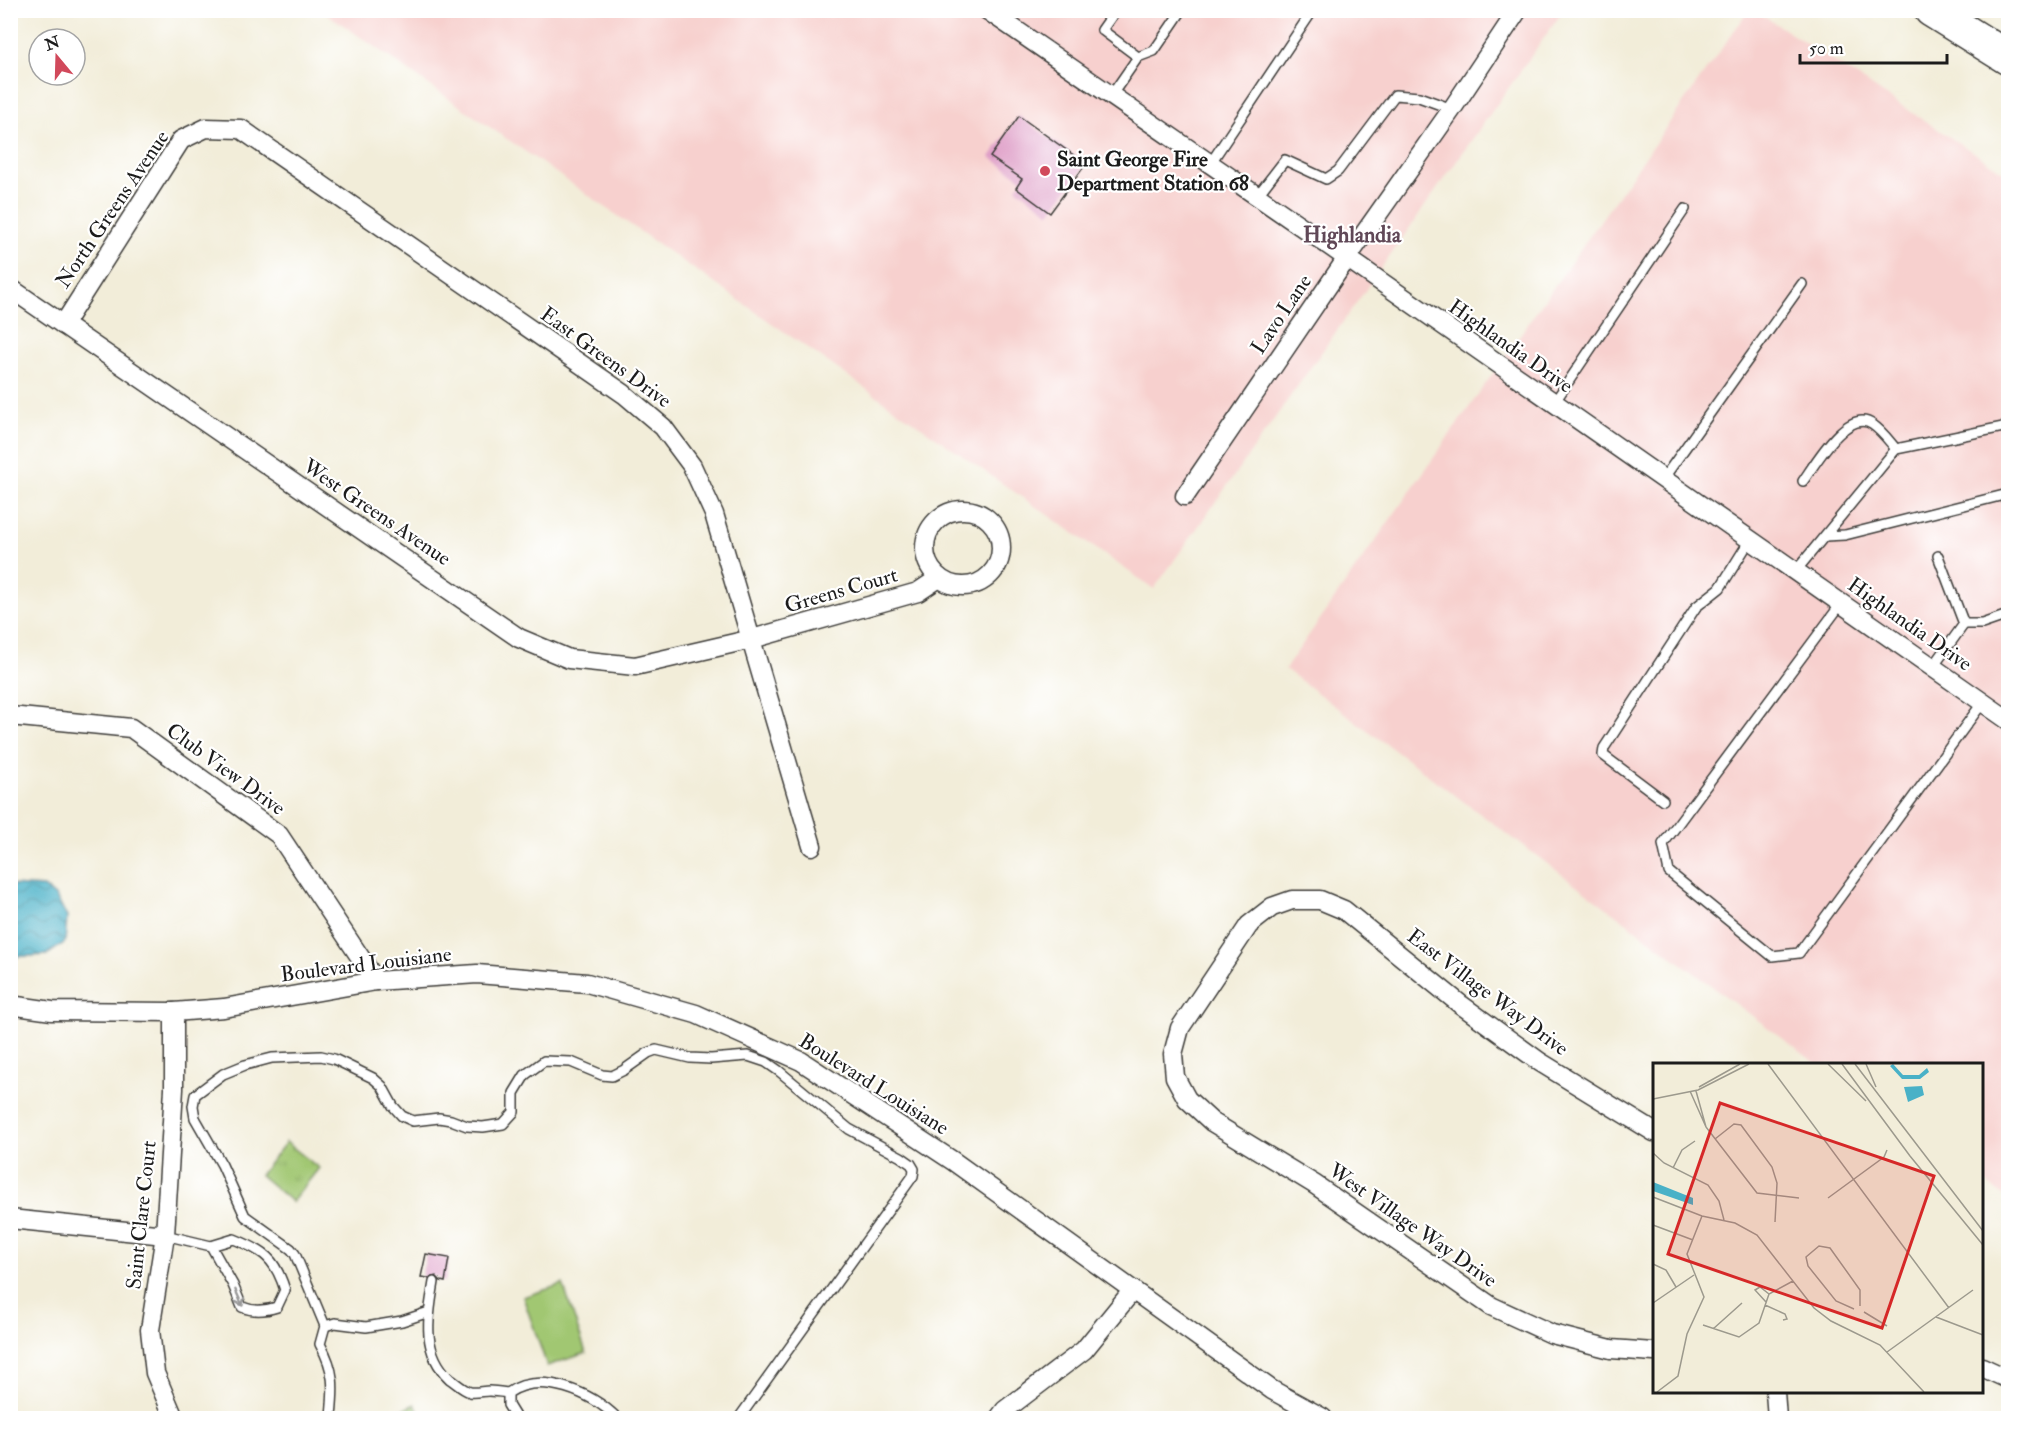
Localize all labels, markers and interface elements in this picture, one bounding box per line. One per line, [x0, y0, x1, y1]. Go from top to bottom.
north arrow [27, 27, 87, 87]
scale bar [1800, 27, 1947, 65]
text: N [41, 32, 63, 56]
text: 50 m [1809, 37, 1844, 60]
street label: North Greens Avenue [50, 125, 175, 293]
place label: Saint George Fire Department Station 68 [1057, 146, 1249, 197]
marker: Saint George Fire Department Station 68 [1038, 164, 1052, 178]
district label: Highlandia [1303, 221, 1402, 250]
street label: Lavo Lane [1245, 269, 1318, 359]
street label: Highlandia Drive [1443, 293, 1578, 399]
street label: East Greens Drive [535, 301, 677, 414]
street label: West Greens Avenue [297, 452, 456, 572]
street label: Greens Court [781, 561, 901, 620]
street label: Highlandia Drive [1842, 571, 1977, 677]
street label: Club View Drive [161, 717, 291, 822]
street label: East Village Way Drive [1402, 923, 1574, 1062]
street label: Boulevard Louisiane [279, 941, 453, 988]
street label: Boulevard Louisiane [794, 1027, 954, 1142]
inset map [1653, 1063, 1983, 1393]
street label: Saint Clare Court [120, 1139, 163, 1291]
street label: West Village Way Drive [1322, 1157, 1502, 1294]
one-way arrow [234, 1288, 245, 1306]

